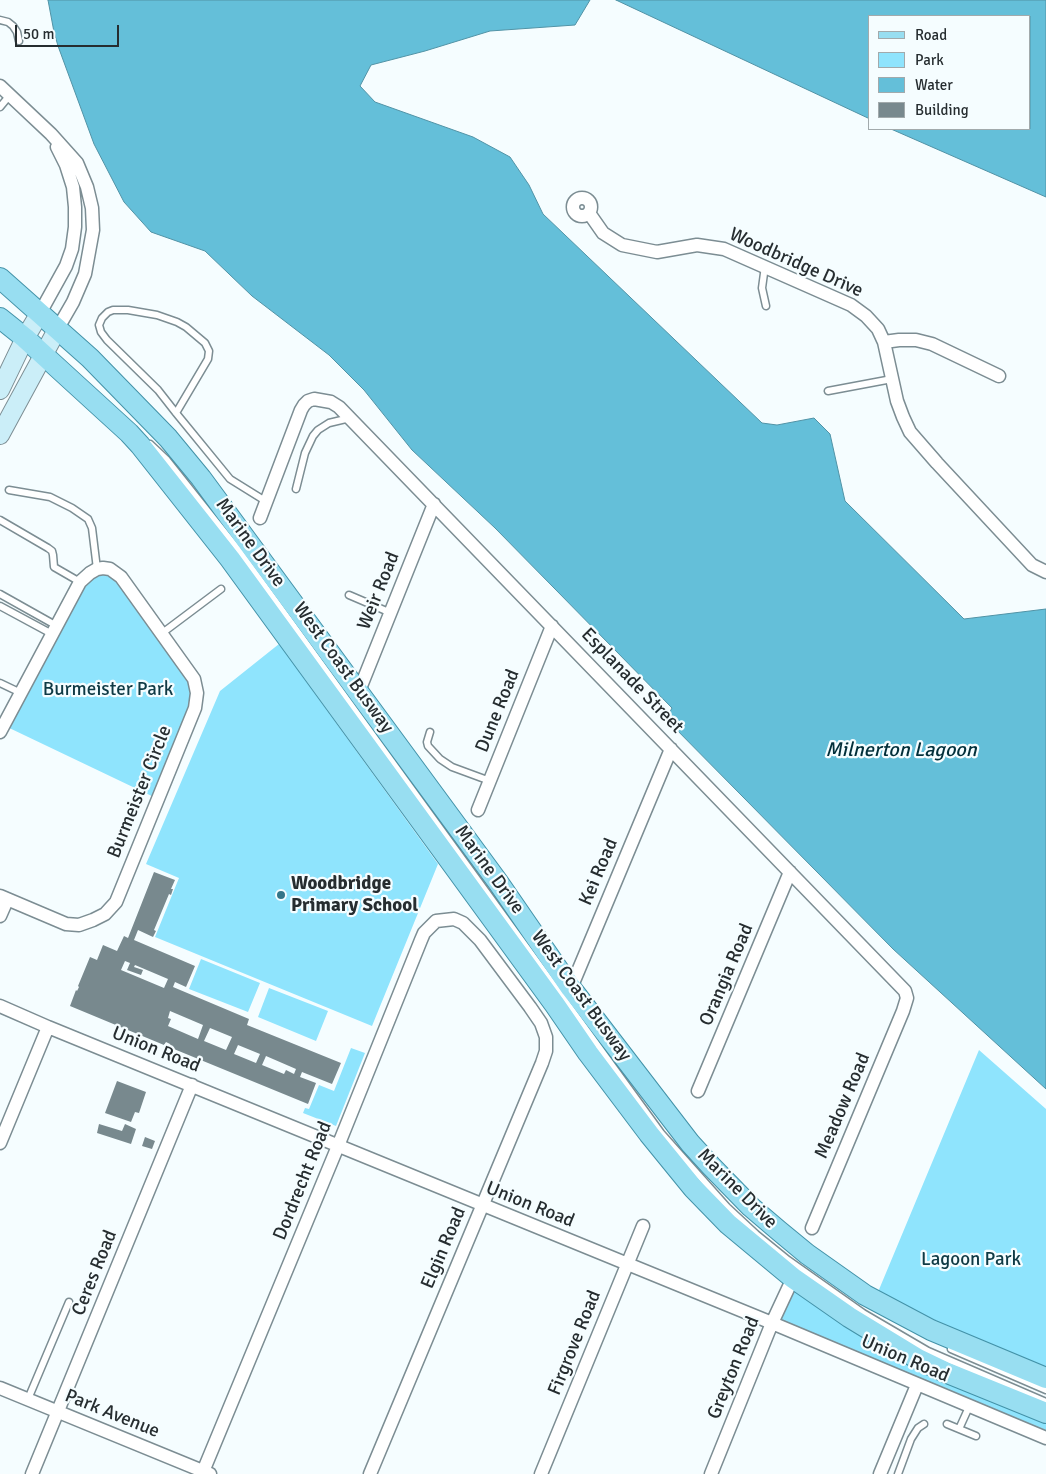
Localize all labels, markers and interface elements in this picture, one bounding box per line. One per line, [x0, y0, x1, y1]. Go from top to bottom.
scale bar [18, 15, 121, 47]
legend [868, 15, 1031, 130]
text: 50 m [23, 25, 54, 43]
text: Road [915, 26, 947, 44]
text: Park [915, 51, 944, 69]
text: Water [915, 76, 953, 94]
text: Building [915, 101, 969, 119]
street label: Woodbridge Drive [726, 223, 866, 303]
street label: Marine Drive [210, 494, 290, 592]
street label: Weir Road [353, 549, 405, 633]
street label: West Coast Busway [288, 598, 398, 738]
street label: Esplanade Street [576, 624, 688, 738]
street label: Dune Road [471, 666, 525, 756]
park label: Burmeister Park [43, 679, 173, 701]
street label: Burmeister Circle [103, 722, 177, 862]
water label: Milnerton Lagoon [825, 739, 977, 763]
street label: Marine Drive [449, 821, 529, 919]
street label: Kei Road [575, 835, 623, 909]
place label: Woodbridge Primary School [291, 873, 418, 917]
marker: Woodbridge Primary School [275, 889, 287, 901]
street label: Orangia Road [695, 920, 759, 1030]
street label: West Coast Busway [526, 926, 636, 1066]
street label: Union Road [108, 1022, 204, 1078]
street label: Meadow Road [810, 1050, 876, 1162]
street label: Dordrecht Road [269, 1118, 337, 1244]
street label: Marine Drive [692, 1144, 782, 1234]
street label: Union Road [482, 1177, 578, 1233]
street label: Elgin Road [417, 1204, 471, 1292]
street label: Ceres Road [68, 1227, 122, 1319]
park label: Lagoon Park [921, 1249, 1021, 1271]
street label: Firgrove Road [544, 1287, 606, 1399]
street label: Greyton Road [703, 1313, 765, 1423]
street label: Union Road [858, 1330, 952, 1388]
street label: Park Avenue [61, 1385, 163, 1443]

